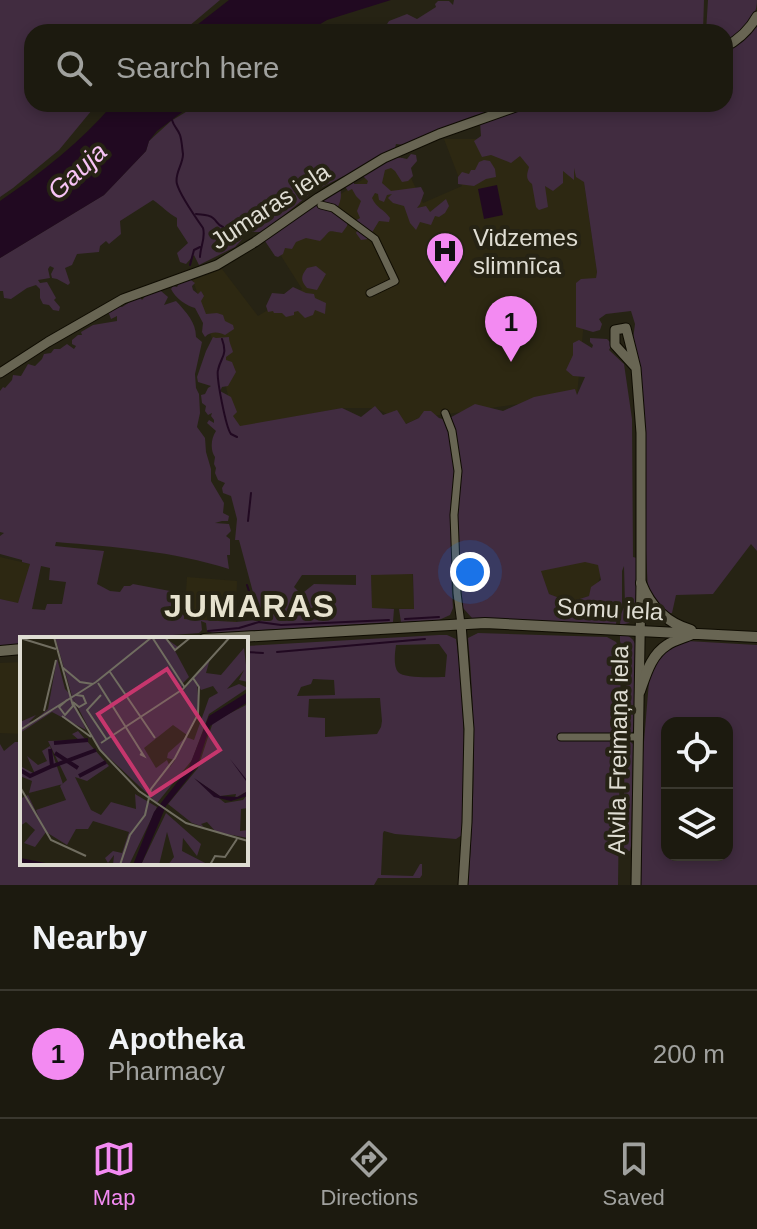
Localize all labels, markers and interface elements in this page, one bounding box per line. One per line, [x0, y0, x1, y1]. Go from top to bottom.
search box [24, 24, 733, 112]
icon: search [52, 46, 96, 90]
text: Search here [116, 51, 279, 84]
water label: Gauja [41, 136, 113, 206]
street label: Jumaras iela [206, 157, 335, 254]
place label: Vidzemes slimnīca [473, 224, 578, 279]
hospital icon: Vidzemes slimnīca [424, 230, 466, 285]
pin: 1 [485, 296, 537, 362]
your location [450, 552, 490, 592]
district label: JUMARAS [164, 588, 336, 624]
street label: Somu iela [556, 593, 665, 625]
inset map [20, 637, 248, 865]
street label: Alvila Freimaņa iela [603, 644, 633, 855]
map controls [661, 717, 733, 861]
button: locate [661, 717, 733, 789]
button: layers [661, 789, 733, 861]
text: Nearby [32, 918, 147, 956]
text: Apotheka [108, 1022, 245, 1055]
text: 1 [51, 1039, 65, 1069]
text: 200 m [653, 1039, 725, 1069]
text: Pharmacy [108, 1056, 225, 1086]
tab: Map [92, 1137, 136, 1211]
tab: Directions [320, 1137, 418, 1211]
tab: Saved [602, 1137, 665, 1211]

